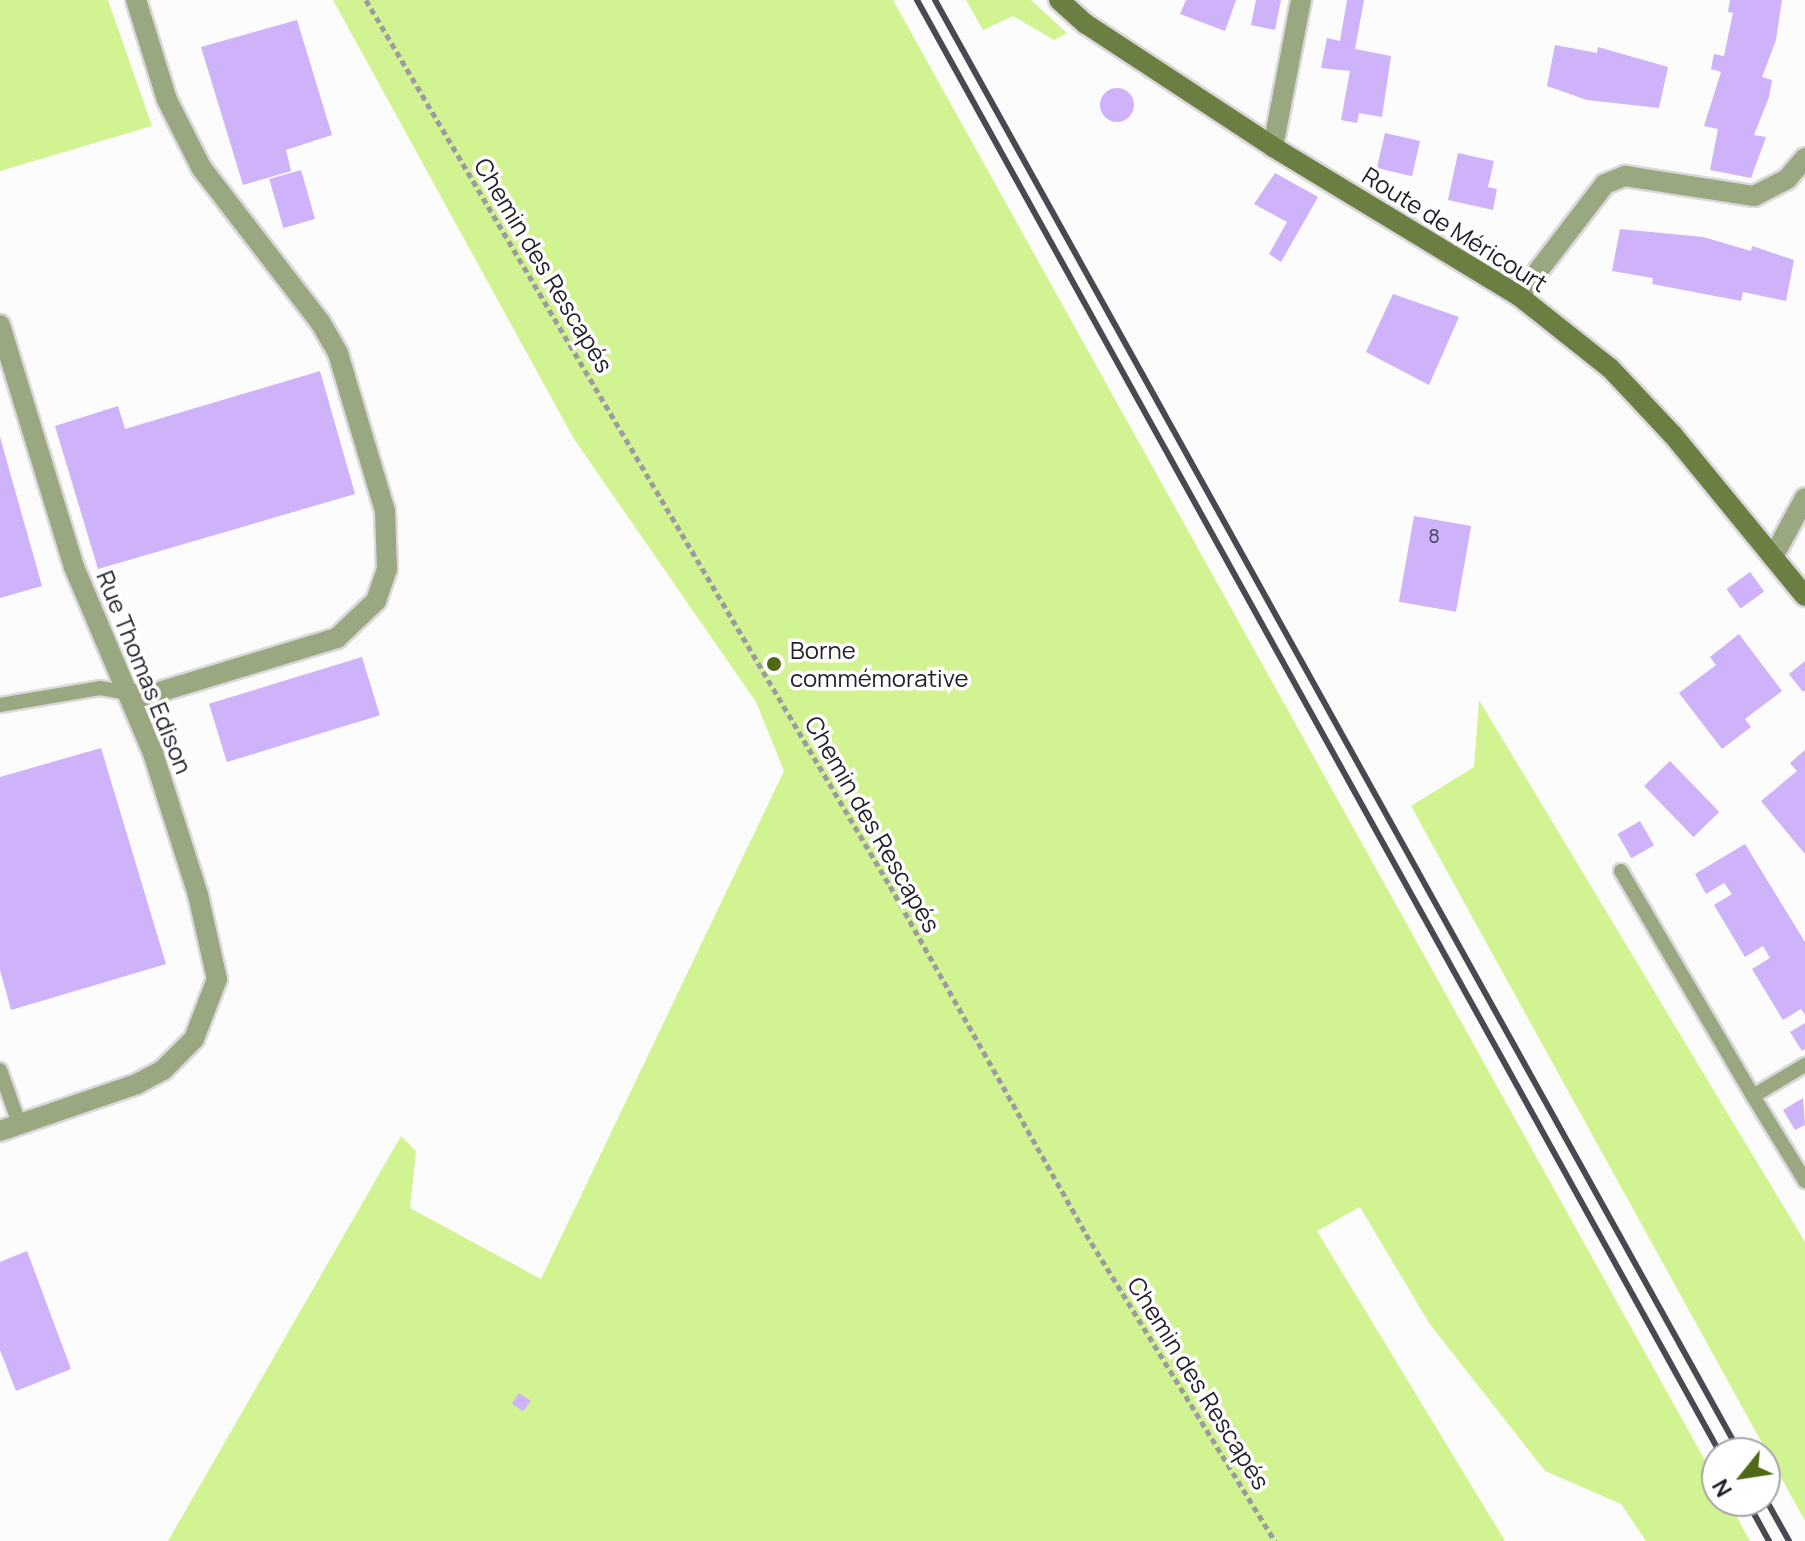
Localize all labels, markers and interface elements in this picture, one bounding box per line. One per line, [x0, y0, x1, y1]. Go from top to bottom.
street label: Chemin des Rescapés [469, 153, 619, 377]
street label: Route de Méricourt [1357, 160, 1553, 298]
house number: 8 [1428, 523, 1440, 547]
street label: Rue Thomas Edison [91, 566, 199, 778]
place label: Borne commémorative [790, 636, 968, 692]
marker: Borne commémorative [765, 655, 783, 673]
street label: Chemin des Rescapés [799, 711, 947, 937]
street label: Chemin des Rescapés [1122, 1272, 1276, 1494]
north arrow [1701, 1437, 1781, 1517]
text: N [1705, 1474, 1739, 1502]

